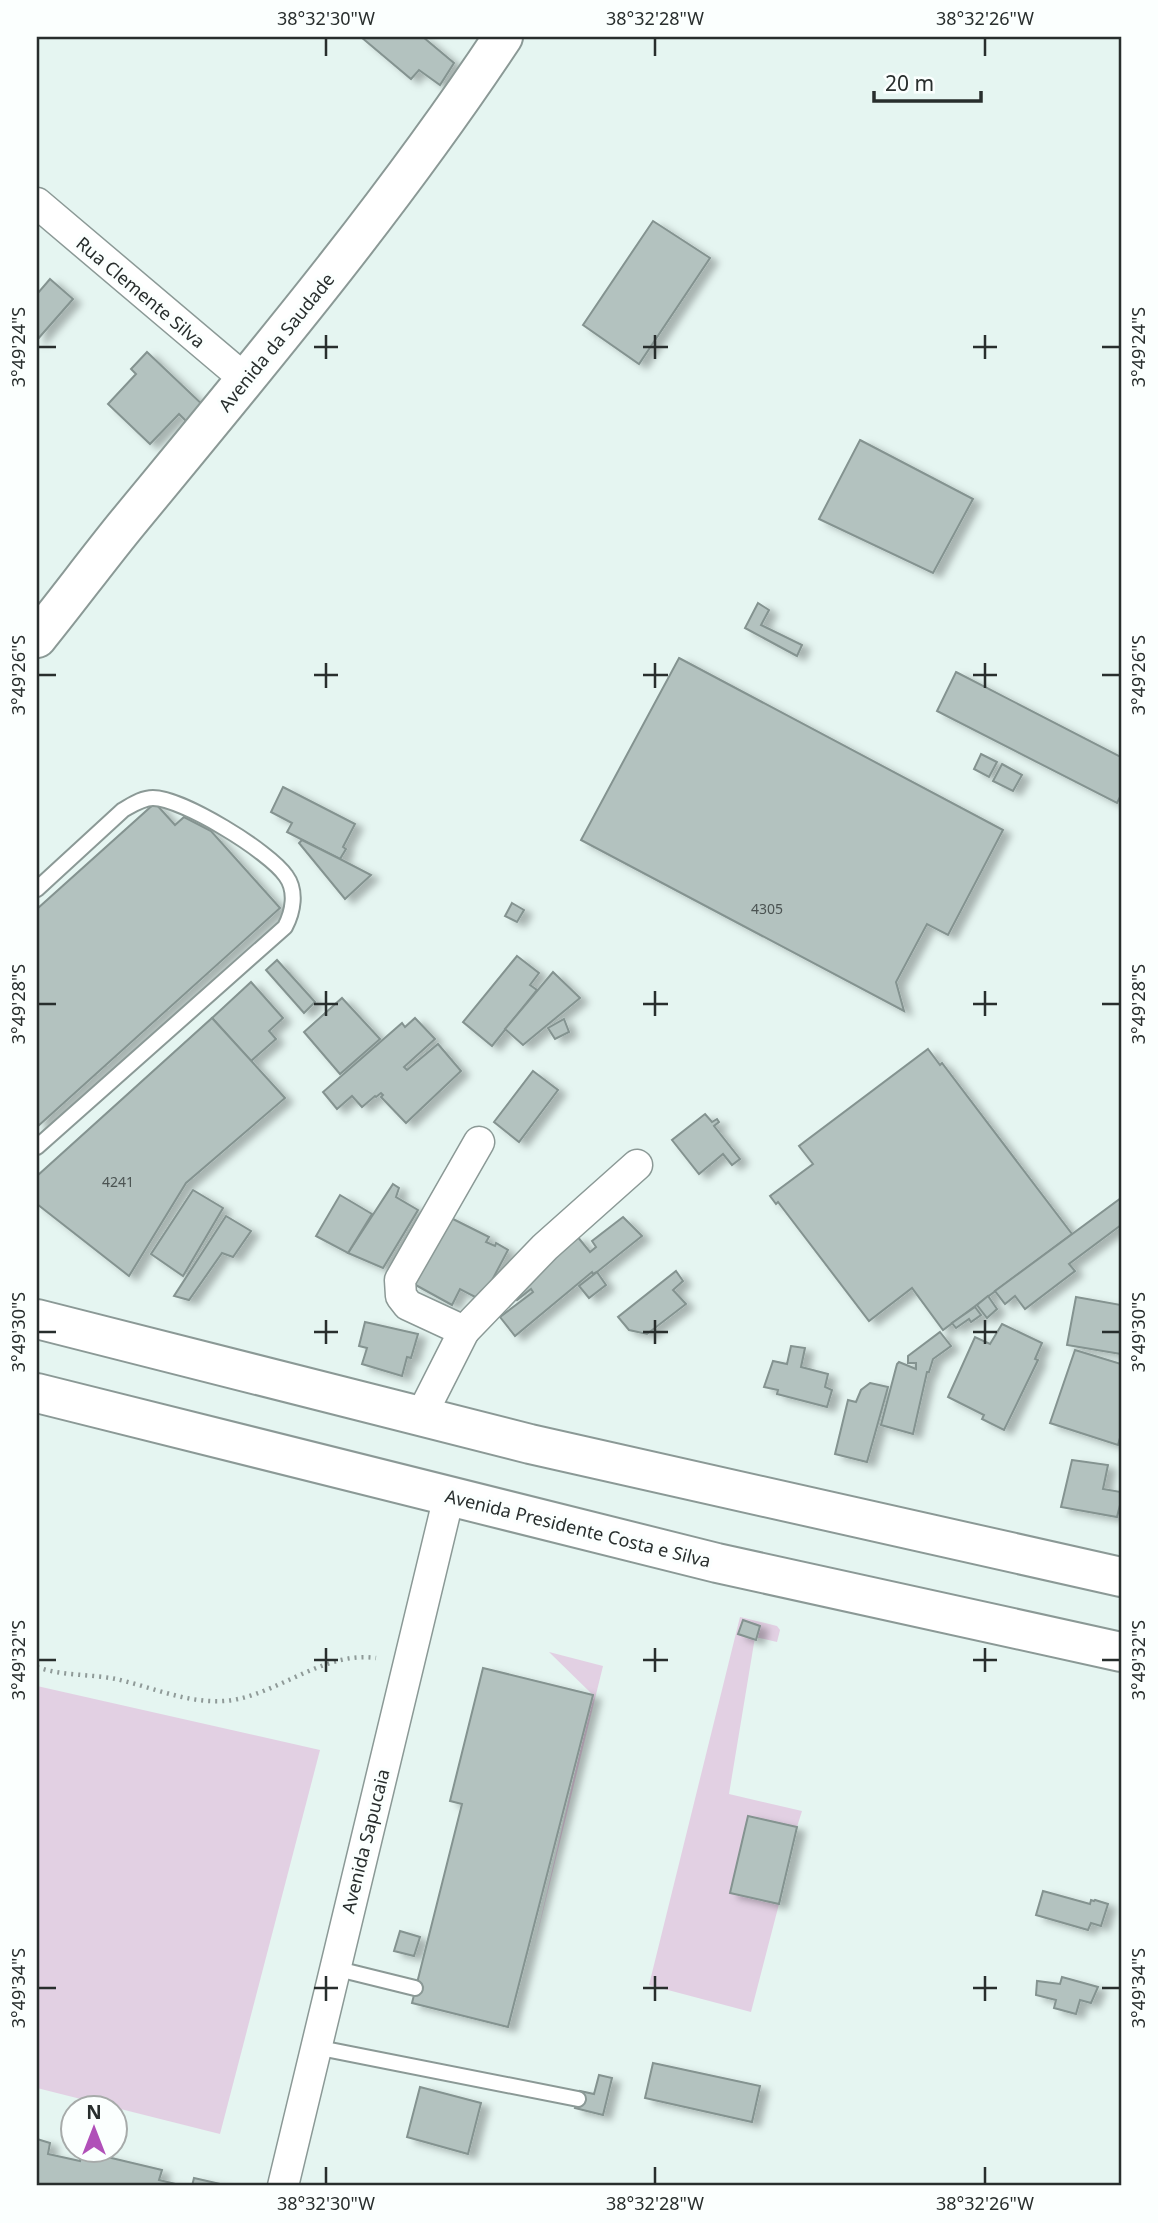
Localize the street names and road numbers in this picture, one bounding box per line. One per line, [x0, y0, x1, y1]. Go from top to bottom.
street label: Rua Clemente Silva [72, 231, 210, 353]
street label: Avenida da Saudade [213, 268, 339, 416]
street label: Avenida Presidente Costa e Silva [443, 1483, 713, 1573]
street label: Avenida Sapucaia [335, 1766, 395, 1916]

